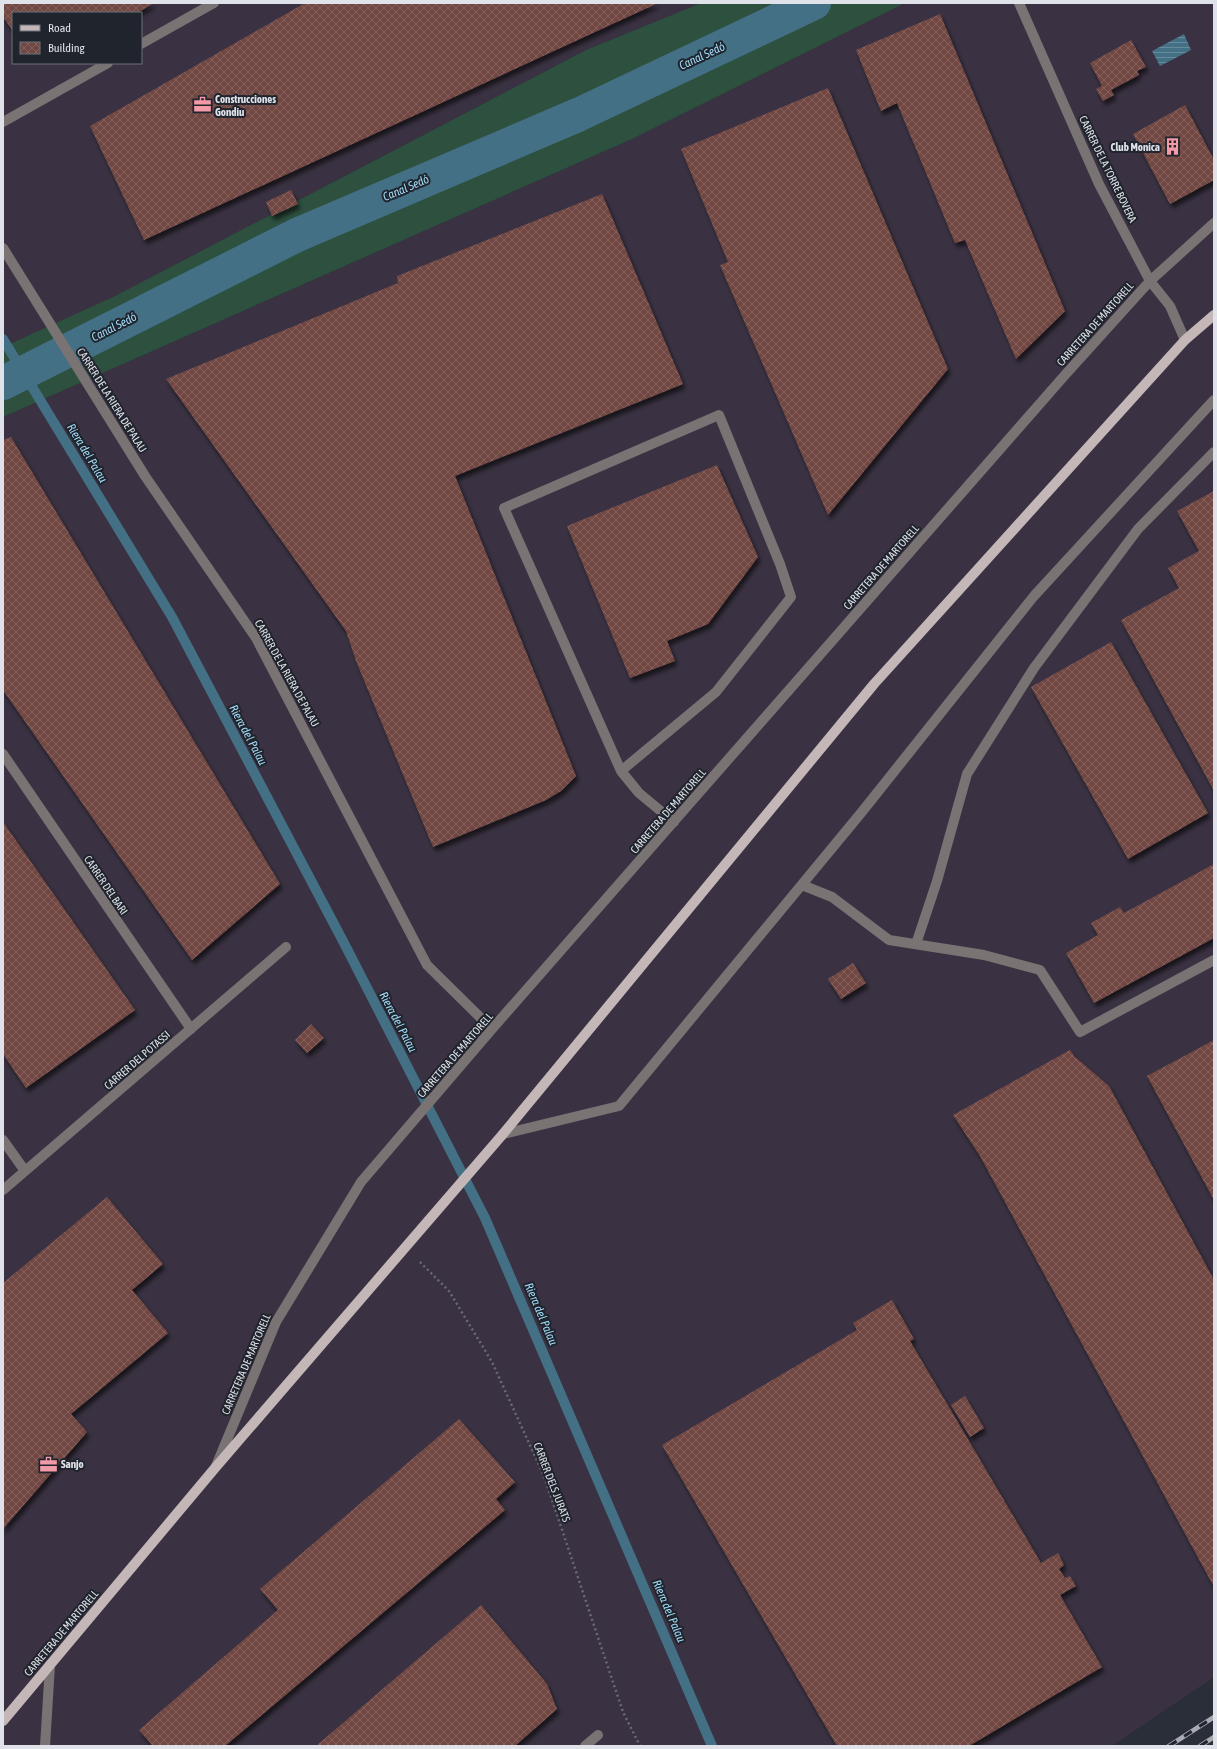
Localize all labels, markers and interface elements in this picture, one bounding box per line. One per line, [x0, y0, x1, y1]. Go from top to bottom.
legend [12, 12, 142, 64]
text: Road [48, 21, 71, 35]
water label: Canal Sedó [677, 39, 727, 73]
text: Building [48, 41, 86, 55]
place label: Construcciones Gondiu [215, 93, 276, 118]
office icon: Construcciones Gondiu [192, 95, 212, 115]
street label: CARRER DE LA TORRE BOVERA [1077, 114, 1139, 225]
building icon: Club Monica [1163, 137, 1183, 157]
place label: Club Monica [1111, 141, 1160, 153]
water label: Canal Sedó [381, 172, 432, 204]
street label: CARRETERA DE MARTORELL [1054, 279, 1136, 368]
water label: Canal Sedó [89, 310, 139, 344]
street label: CARRER DE LA RIERA DE PALAU [75, 346, 149, 454]
water label: Riera del Palau [64, 421, 110, 485]
street label: CARRETERA DE MARTORELL [841, 522, 922, 612]
street label: CARRER DE LA RIERA DE PALAU [252, 617, 322, 729]
water label: Riera del Palau [226, 702, 270, 768]
street label: CARRETERA DE MARTORELL [628, 766, 709, 856]
street label: CARRER DEL BARI [82, 853, 130, 917]
water label: Riera del Palau [376, 989, 420, 1055]
street label: CARRETERA DE MARTORELL [415, 1010, 496, 1100]
street label: CARRER DEL POTASSI [102, 1028, 172, 1092]
water label: Riera del Palau [522, 1281, 560, 1347]
street label: CARRETERA DE MARTORELL [219, 1311, 273, 1416]
street label: CARRER DELS JURATS [531, 1441, 573, 1524]
office icon: Sanjo [38, 1454, 58, 1474]
place label: Sanjo [61, 1458, 84, 1470]
water label: Riera del Palau [650, 1578, 688, 1644]
street label: CARRETERA DE MARTORELL [22, 1587, 101, 1678]

